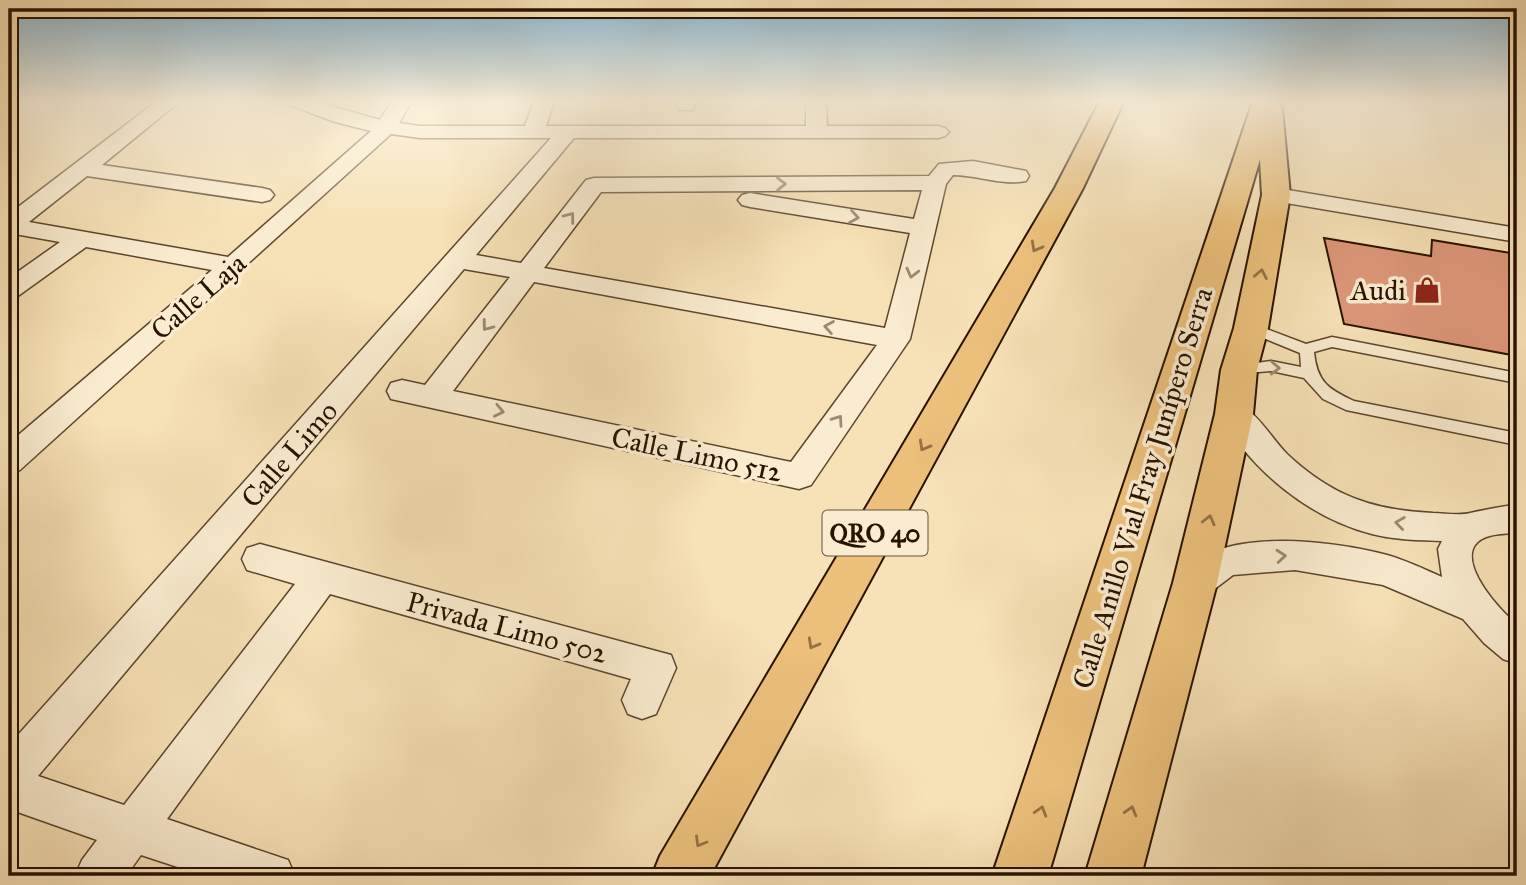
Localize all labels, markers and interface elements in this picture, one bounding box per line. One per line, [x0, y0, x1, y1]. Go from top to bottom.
one-way arrow [776, 177, 787, 192]
one-way arrow [848, 209, 860, 224]
one-way arrow [561, 213, 574, 225]
one-way arrow [1031, 240, 1044, 253]
street label: Calle Laja [144, 245, 253, 347]
one-way arrow [906, 267, 920, 279]
one-way arrow [1253, 268, 1268, 280]
place label: Audi [1350, 273, 1406, 308]
shop icon: Audi [1412, 275, 1442, 305]
street label: Calle Anillo Vial Fray Junípero Serra [1065, 283, 1220, 693]
one-way arrow [482, 318, 495, 330]
one-way arrow [823, 320, 835, 335]
one-way arrow [1269, 360, 1280, 375]
street label: Calle Limo [234, 394, 345, 515]
one-way arrow [493, 403, 505, 418]
one-way arrow [830, 415, 842, 428]
street label: Calle Limo 512 [608, 419, 786, 490]
one-way arrow [919, 438, 932, 451]
road number: QRO 40 [822, 510, 928, 555]
one-way arrow [1201, 514, 1216, 526]
one-way arrow [1394, 516, 1406, 531]
one-way arrow [1276, 549, 1287, 564]
street label: Privada Limo 502 [403, 584, 611, 671]
one-way arrow [808, 637, 821, 649]
one-way arrow [1032, 805, 1047, 817]
one-way arrow [1123, 805, 1137, 817]
one-way arrow [695, 834, 708, 847]

